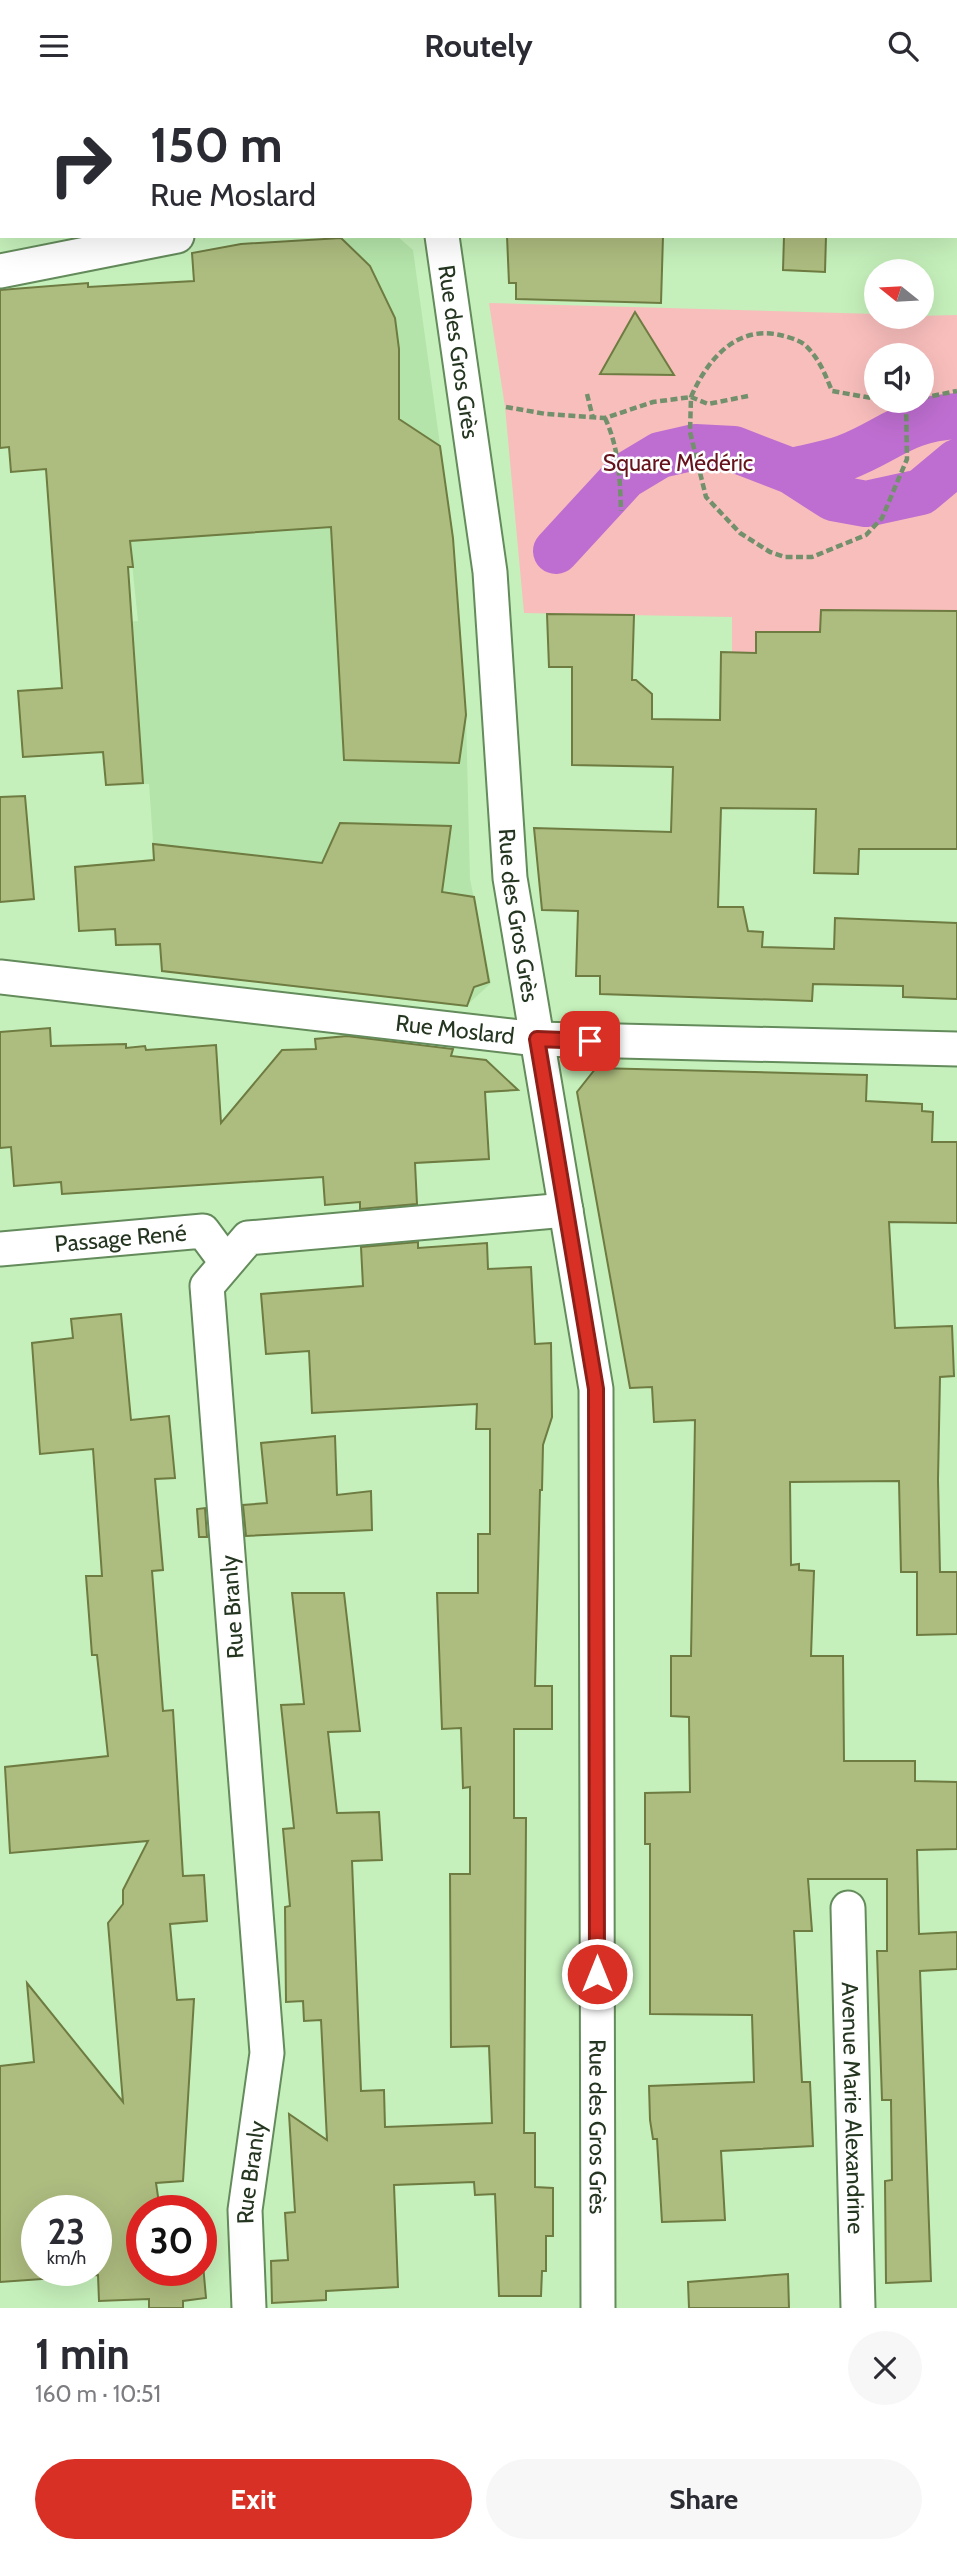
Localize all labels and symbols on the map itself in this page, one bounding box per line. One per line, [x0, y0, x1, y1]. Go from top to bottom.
north arrow [864, 259, 934, 329]
street label: Rue des Gros Grès [432, 263, 485, 441]
park label: Square Médéric [603, 449, 753, 477]
street label: Rue des Gros Grès [493, 828, 545, 1004]
street label: Rue Moslard [394, 1009, 516, 1050]
pin [560, 1011, 620, 1071]
street label: Passage René [53, 1219, 188, 1258]
street label: Rue Branly [214, 1554, 250, 1660]
position arrow [560, 1937, 634, 2011]
street label: Avenue Marie Alexandrine [836, 1982, 870, 2235]
street label: Rue des Gros Grès [583, 2039, 612, 2214]
street label: Rue Branly [231, 2119, 271, 2225]
speed limit sign: 30 [126, 2195, 217, 2286]

